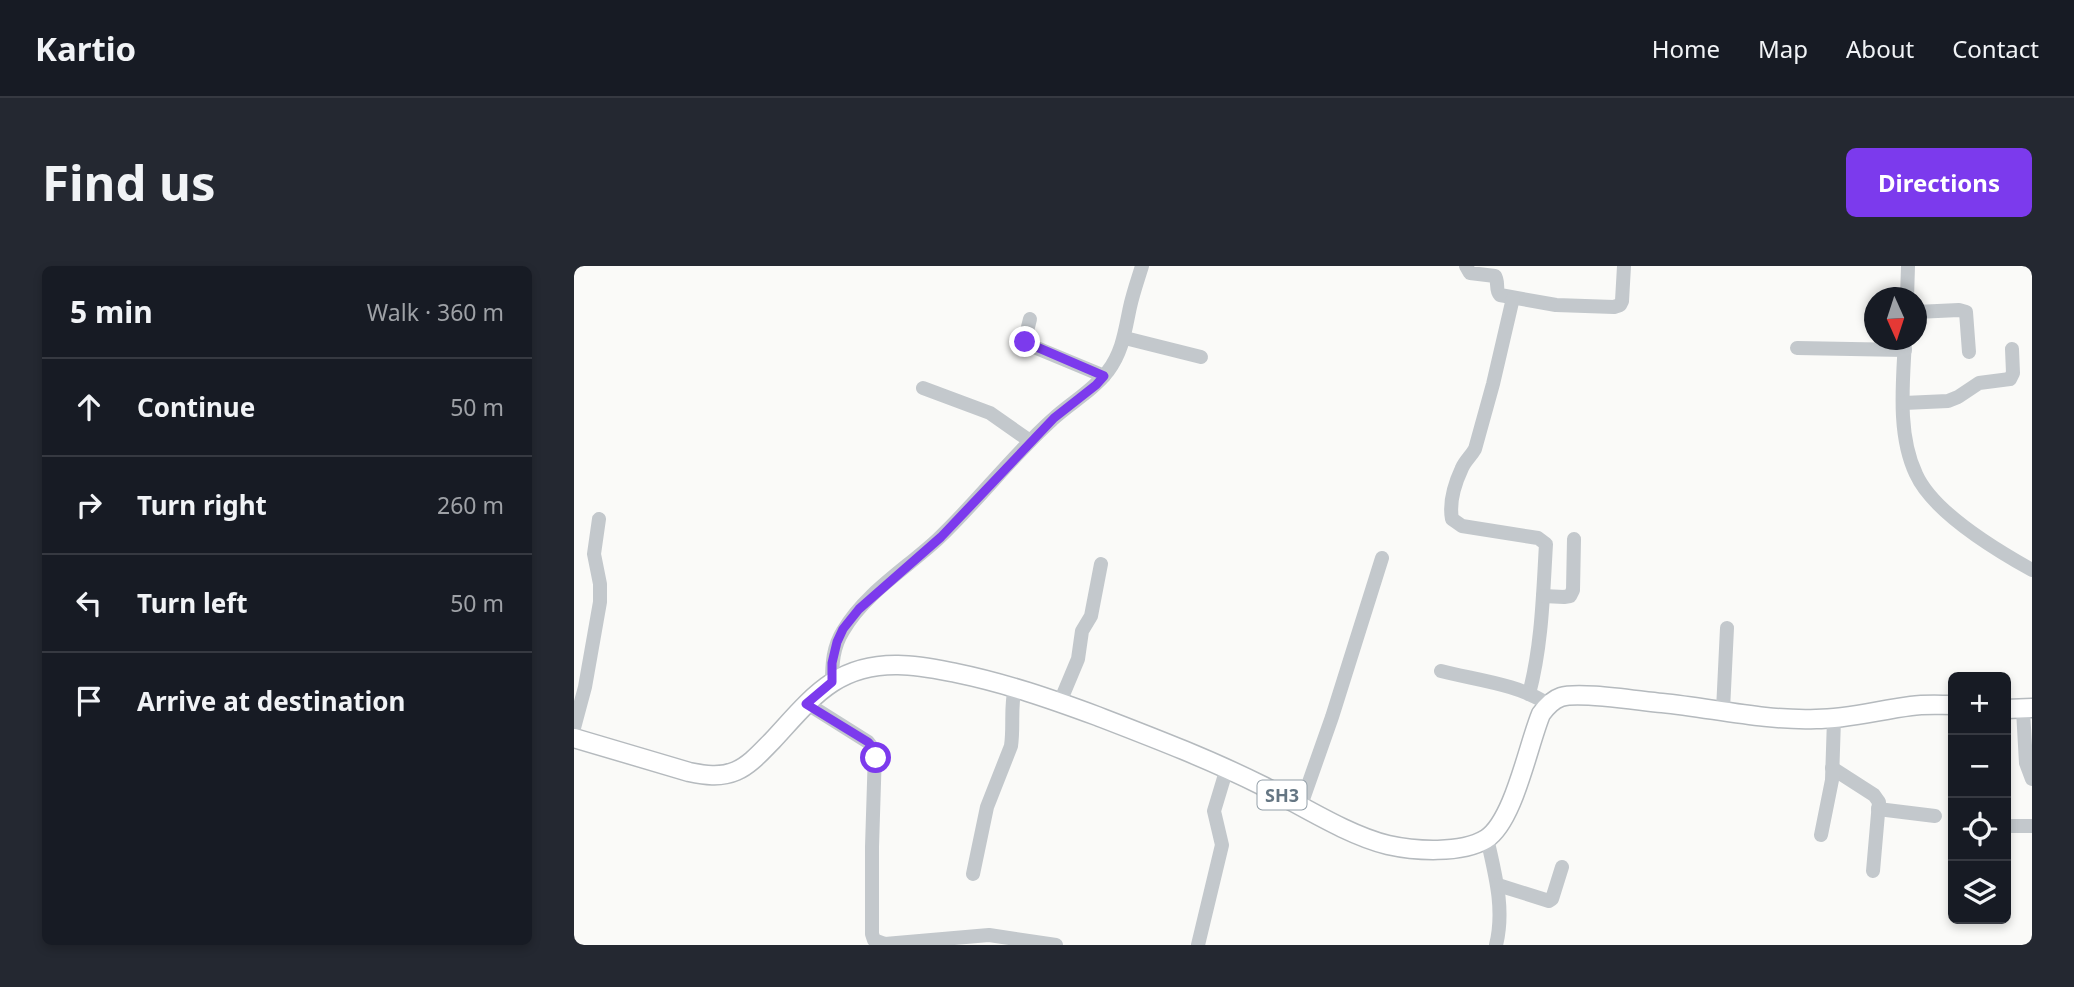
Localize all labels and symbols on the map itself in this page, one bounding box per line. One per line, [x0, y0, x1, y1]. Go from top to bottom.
north arrow [1864, 287, 1927, 350]
route end [1009, 326, 1040, 357]
route start [860, 742, 891, 773]
road number: SH3 [1258, 780, 1306, 810]

